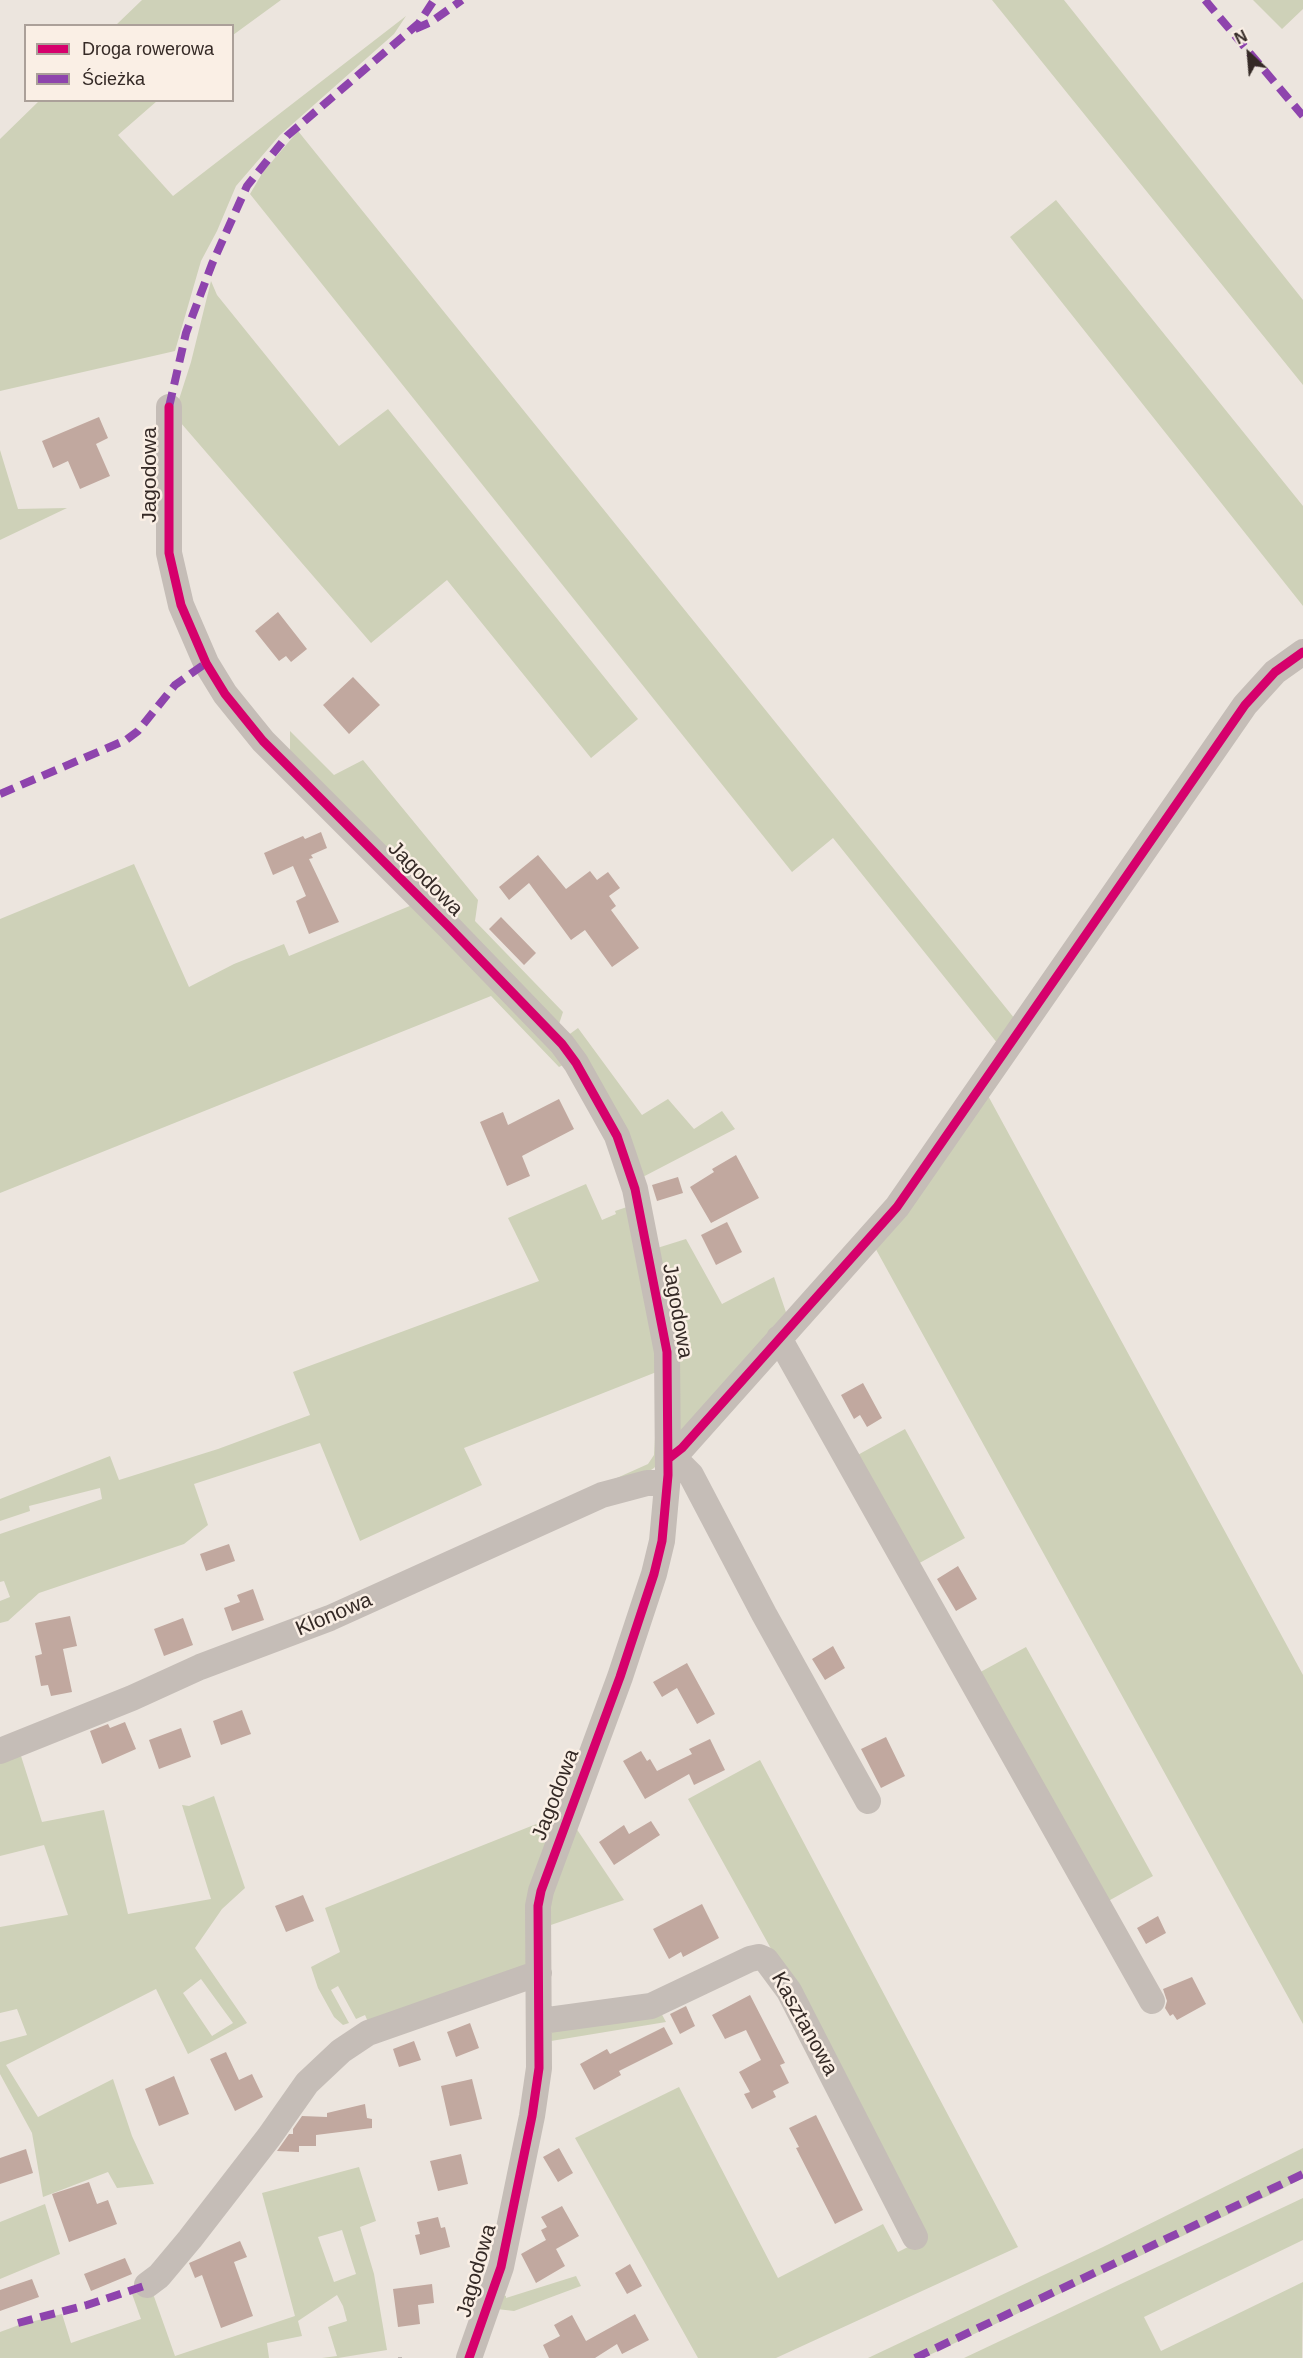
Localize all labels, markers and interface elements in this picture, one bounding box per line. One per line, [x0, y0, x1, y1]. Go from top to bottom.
legend [24, 24, 234, 102]
north arrow [1219, 24, 1279, 84]
text: N [1232, 27, 1250, 48]
text: Droga rowerowa [82, 39, 214, 59]
text: Ścieżka [82, 69, 145, 89]
street label: Jagodowa [137, 427, 163, 523]
street label: Jagodowa [382, 836, 468, 922]
street label: Jagodowa [656, 1262, 698, 1360]
street label: Klonowa [292, 1588, 376, 1642]
street label: Jagodowa [527, 1746, 585, 1844]
street label: Kasztanowa [765, 1968, 843, 2080]
street label: Jagodowa [452, 2222, 502, 2320]

